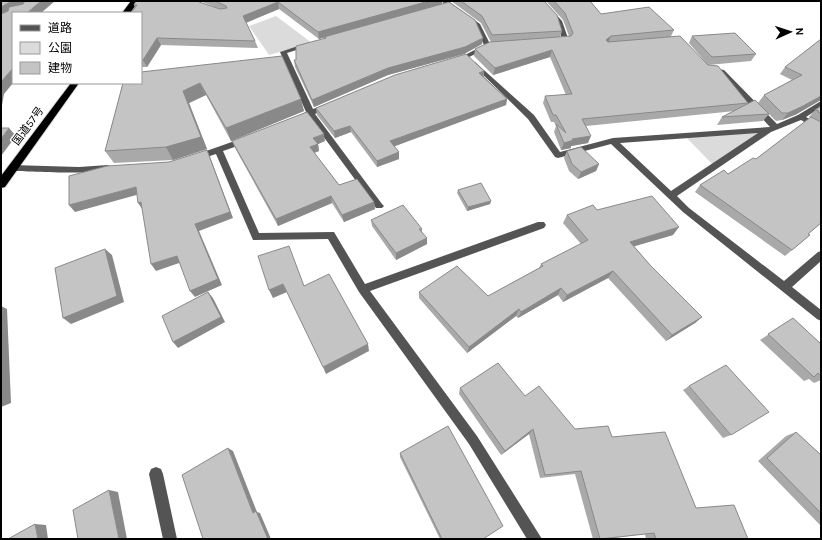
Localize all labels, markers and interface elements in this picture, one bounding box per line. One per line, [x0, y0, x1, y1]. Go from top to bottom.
legend [12, 12, 142, 84]
north arrow [770, 12, 810, 52]
text: 道路 [48, 21, 72, 35]
text: N [793, 27, 806, 36]
text: 公園 [48, 41, 72, 55]
text: 建物 [48, 61, 72, 75]
street label: 国道57号 [10, 104, 46, 148]

